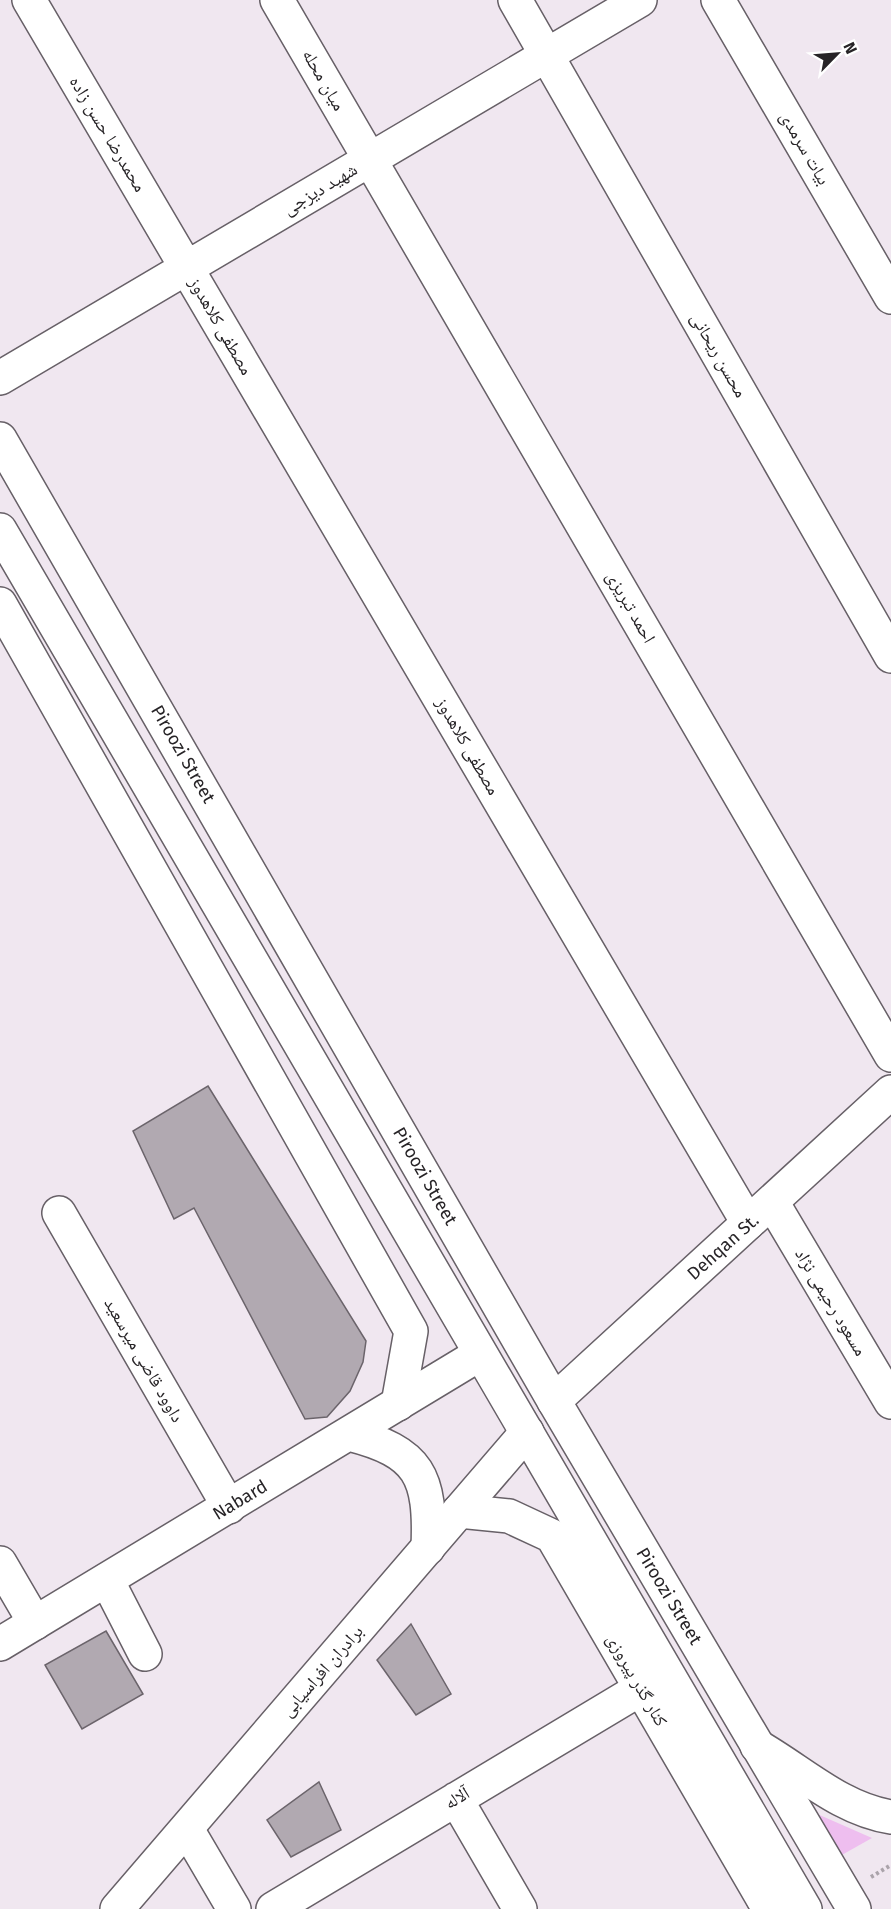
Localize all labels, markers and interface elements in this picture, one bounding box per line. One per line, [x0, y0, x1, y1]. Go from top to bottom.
north arrow [807, 24, 867, 84]
text: N [839, 39, 861, 57]
street label: میان محله [298, 45, 350, 115]
street label: محمدرضا حسن زاده [65, 72, 151, 196]
street label: بیات سرمدی [775, 107, 835, 189]
street label: شهید دیزجی [279, 158, 361, 220]
street label: مصطفی کلاهدوز [184, 272, 258, 379]
street label: محسن ریحانی [686, 309, 752, 401]
street label: احمد تبریزی [602, 567, 660, 647]
street label: مصطفی کلاهدوز [431, 692, 505, 799]
street label: Piroozi Street [146, 701, 220, 807]
street label: Piroozi Street [388, 1123, 462, 1229]
street label: Dehqan St. [683, 1209, 763, 1285]
street label: مسعود رحیمی نژاد [790, 1244, 872, 1360]
street label: داوود قاضی میرسعید [99, 1294, 189, 1426]
street label: Nabard [209, 1475, 271, 1525]
street label: Piroozi Street [631, 1543, 707, 1649]
street label: برادران افراسیابی [276, 1621, 368, 1721]
street label: کنار گذر پیروزی [602, 1630, 673, 1731]
street label: آلاله [440, 1782, 474, 1814]

